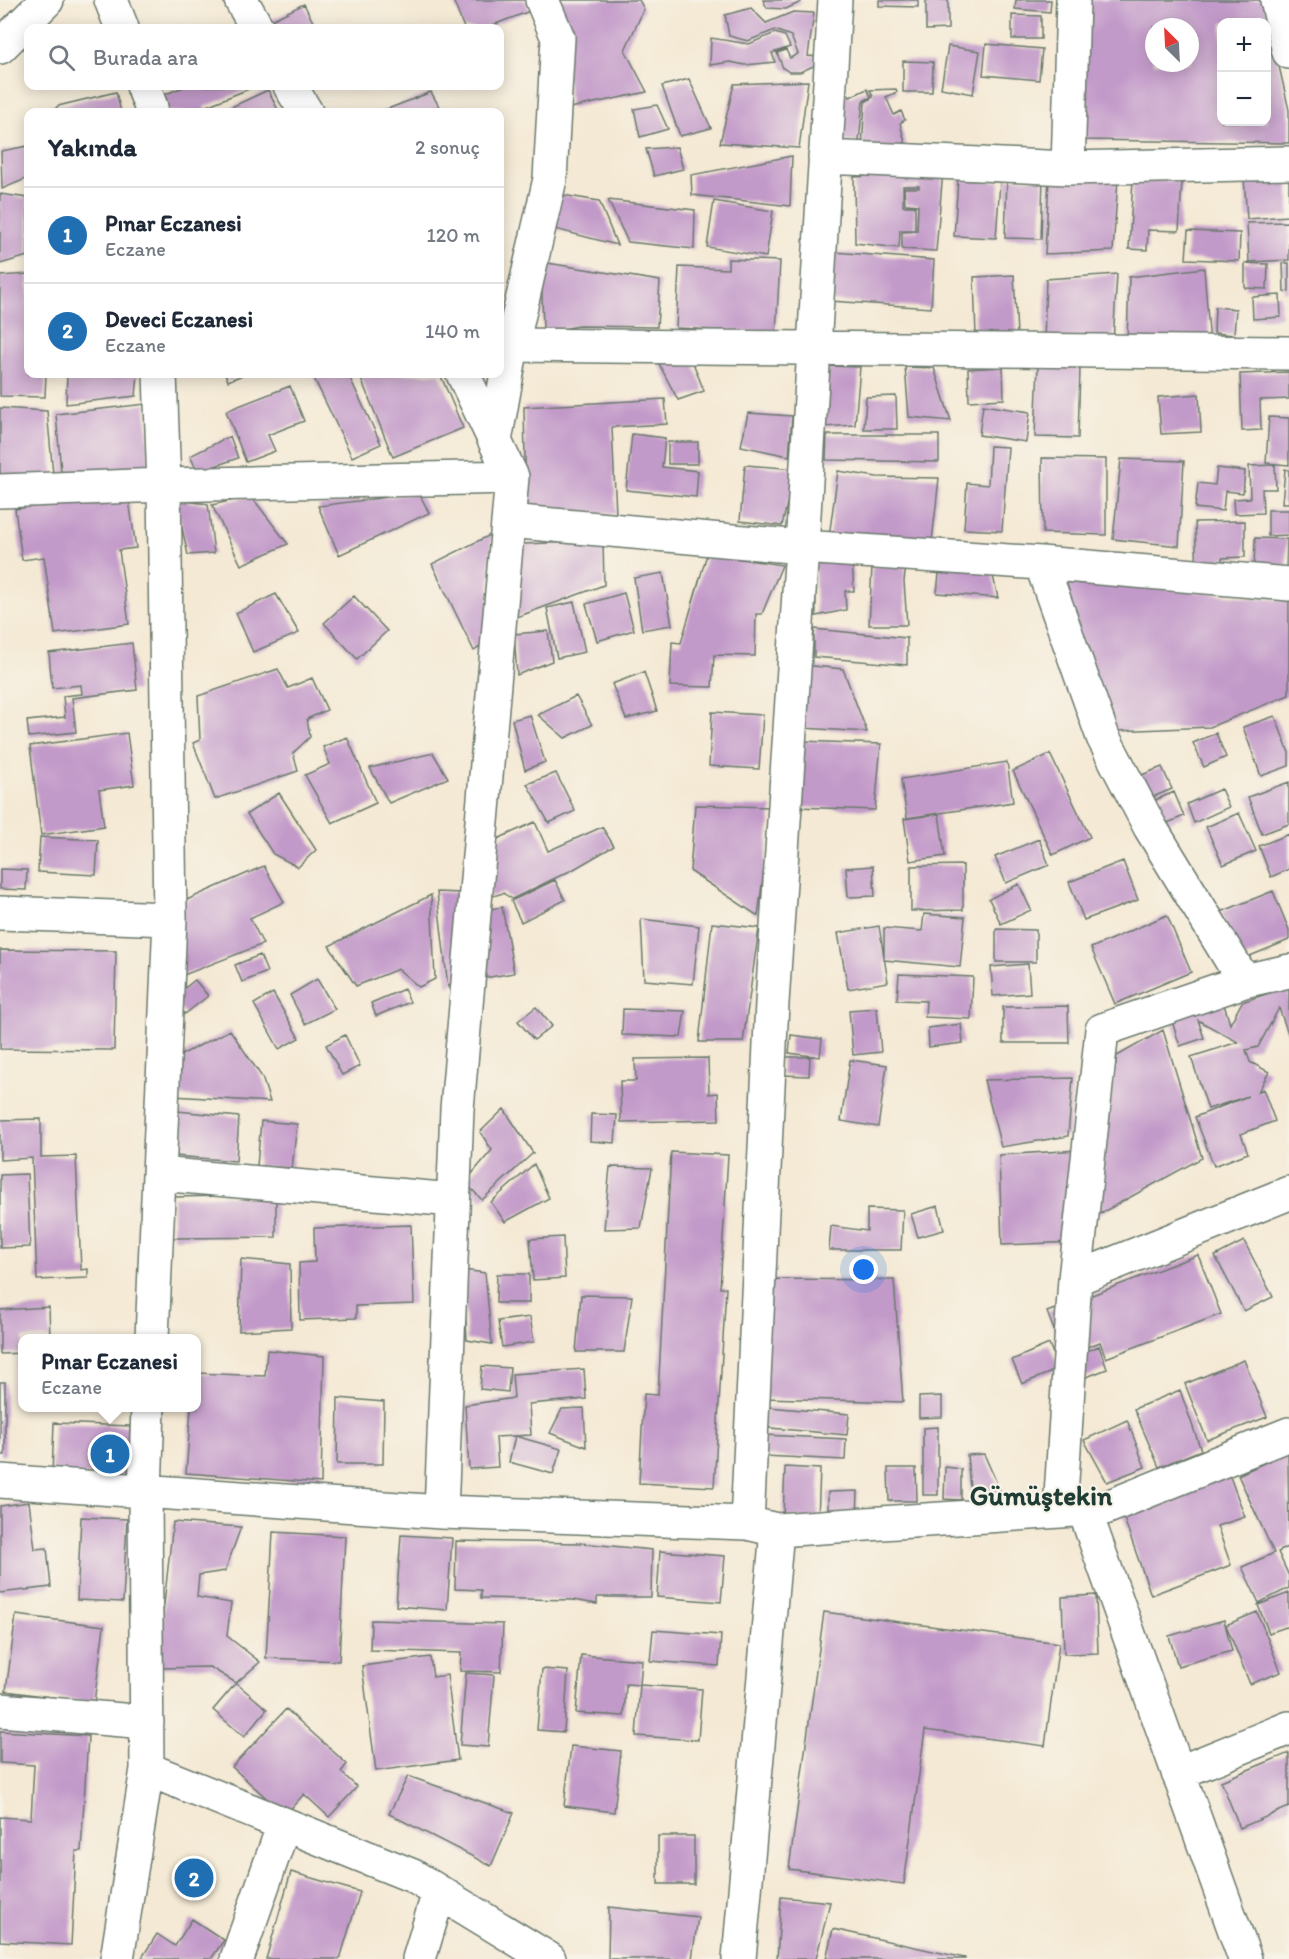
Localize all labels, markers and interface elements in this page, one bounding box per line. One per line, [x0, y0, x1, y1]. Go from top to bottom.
north arrow [1145, 18, 1199, 72]
map controls [1217, 18, 1271, 126]
button: + [1217, 18, 1271, 72]
search box [24, 24, 504, 90]
icon: search [45, 41, 78, 74]
text: Burada ara [93, 44, 198, 71]
button: − [1217, 72, 1271, 126]
text: Yakında [48, 131, 137, 163]
text: 2 sonuç [415, 135, 480, 159]
text: Pınar Eczanesi [105, 210, 242, 237]
text: 1 [63, 223, 72, 247]
text: 120 m [427, 223, 480, 247]
text: Eczane [105, 237, 166, 261]
text: Deveci Eczanesi [105, 306, 253, 333]
text: 2 [62, 319, 73, 343]
text: 140 m [425, 319, 480, 343]
text: Eczane [105, 333, 166, 357]
your location [849, 1255, 878, 1284]
popup [18, 1334, 201, 1412]
text: Pınar Eczanesi [41, 1348, 178, 1375]
text: Eczane [41, 1375, 102, 1399]
pin: 1 [90, 1432, 130, 1476]
district label: Gümüştekin [970, 1479, 1113, 1512]
pin: 2 [174, 1856, 214, 1900]

